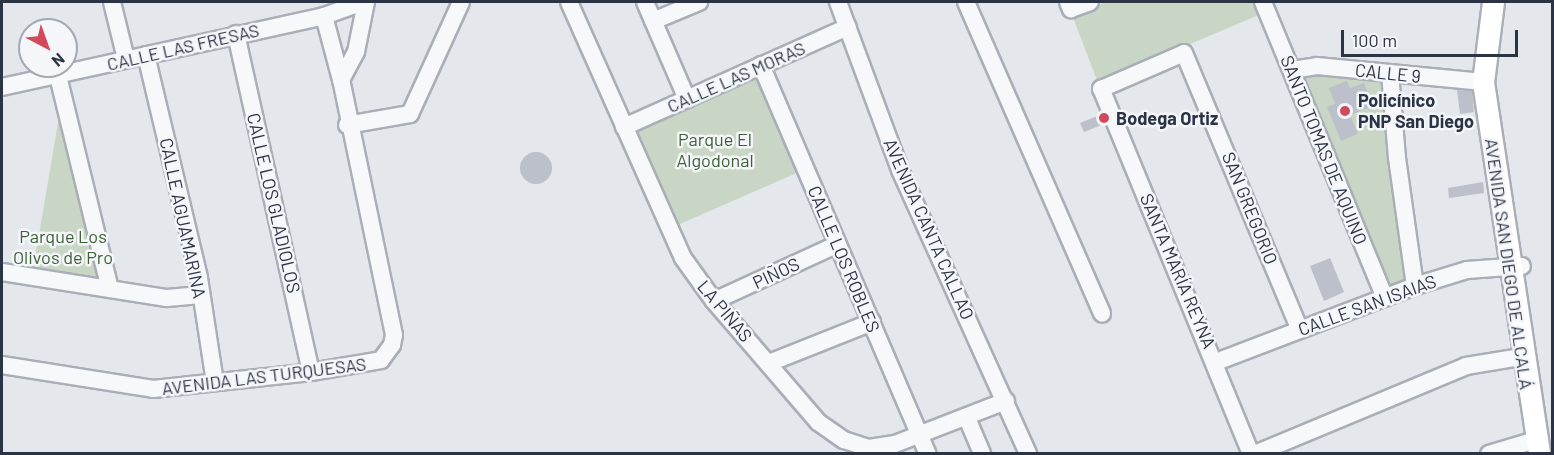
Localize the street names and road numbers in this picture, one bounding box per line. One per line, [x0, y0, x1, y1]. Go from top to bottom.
street label: CALLE LAS FRESAS [105, 19, 261, 75]
street label: CALLE LAS MORAS [664, 37, 808, 117]
street label: SANTO TOMAS DE AQUINO [1276, 52, 1372, 248]
street label: CALLE 9 [1354, 59, 1422, 87]
street label: CALLE LOS GLADIOLOS [243, 111, 305, 295]
street label: AVENIDA CANTA CALLAO [879, 135, 979, 323]
street label: CALLE AGUAMARINA [155, 136, 211, 300]
street label: AVENIDA SAN DIEGO DE ALCALÁ [1481, 137, 1537, 391]
street label: SAN GREGORIO [1218, 149, 1282, 267]
street label: CALLE LOS ROBLES [803, 182, 885, 336]
street label: SANTA MARÍA REYNA [1136, 190, 1220, 352]
street label: PIÑOS [749, 253, 803, 293]
street label: CALLE SAN ISAIAS [1295, 270, 1439, 340]
street label: LA PIÑAS [693, 276, 757, 346]
street label: AVENIDA LAS TURQUESAS [161, 353, 367, 399]

